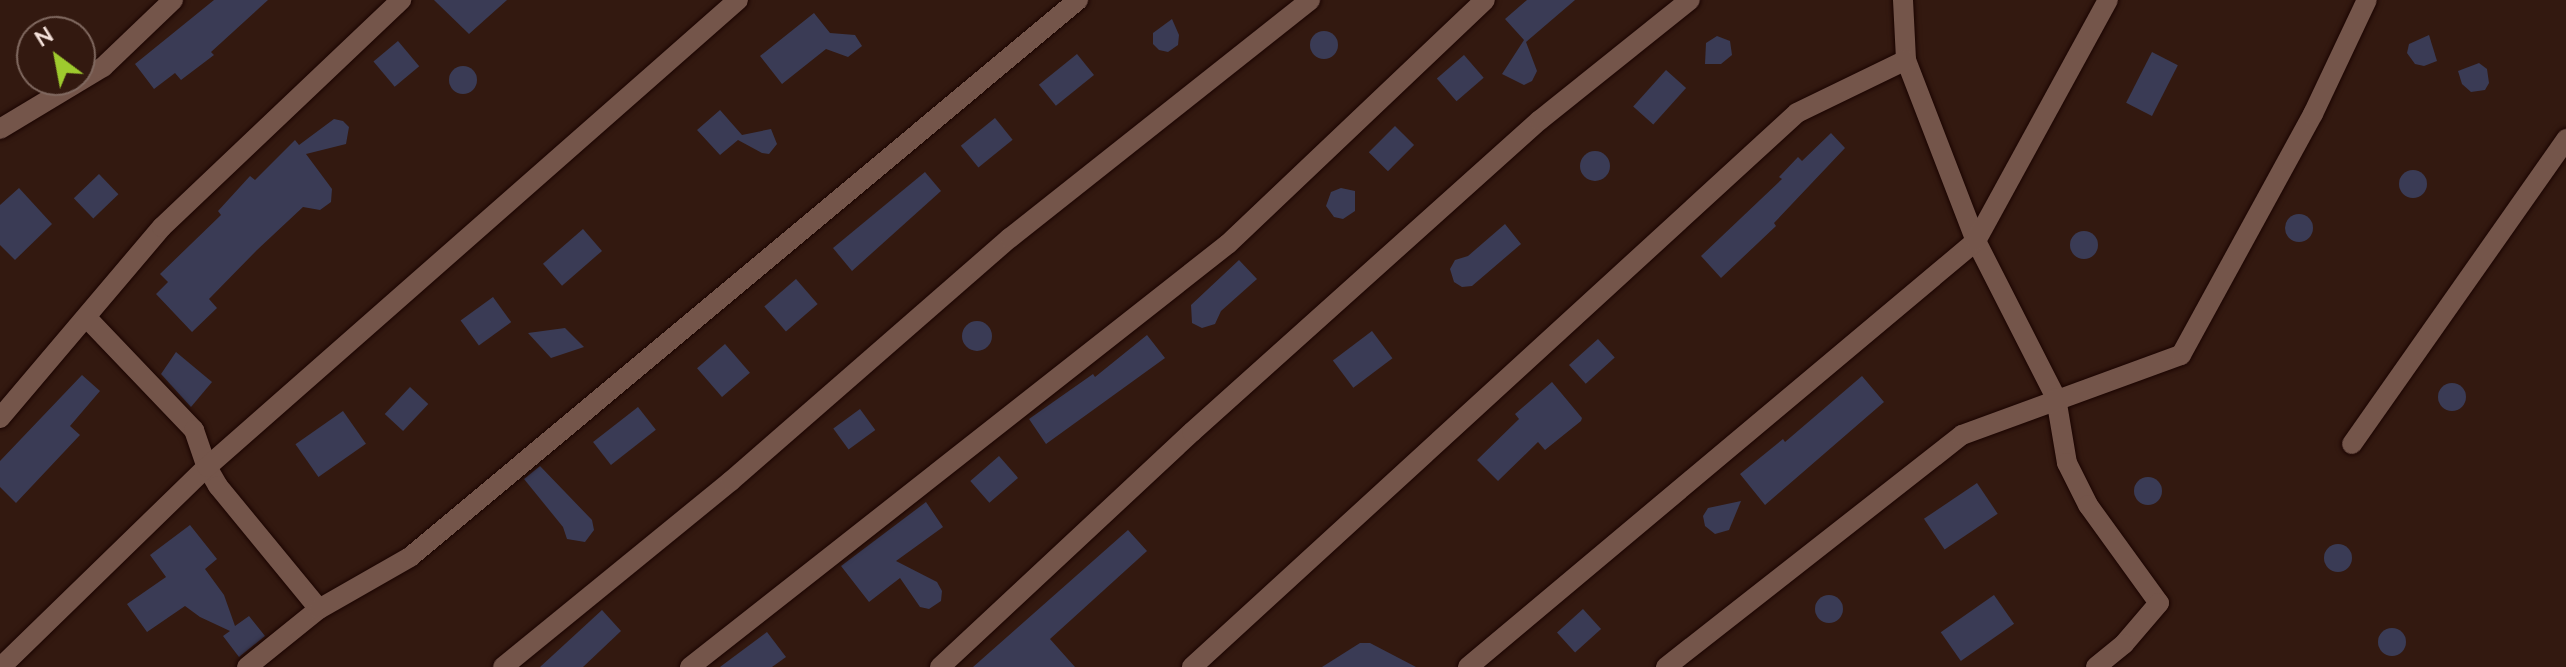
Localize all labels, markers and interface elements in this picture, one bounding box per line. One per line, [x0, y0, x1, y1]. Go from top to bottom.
north arrow [16, 16, 96, 96]
text: N [29, 20, 59, 54]

